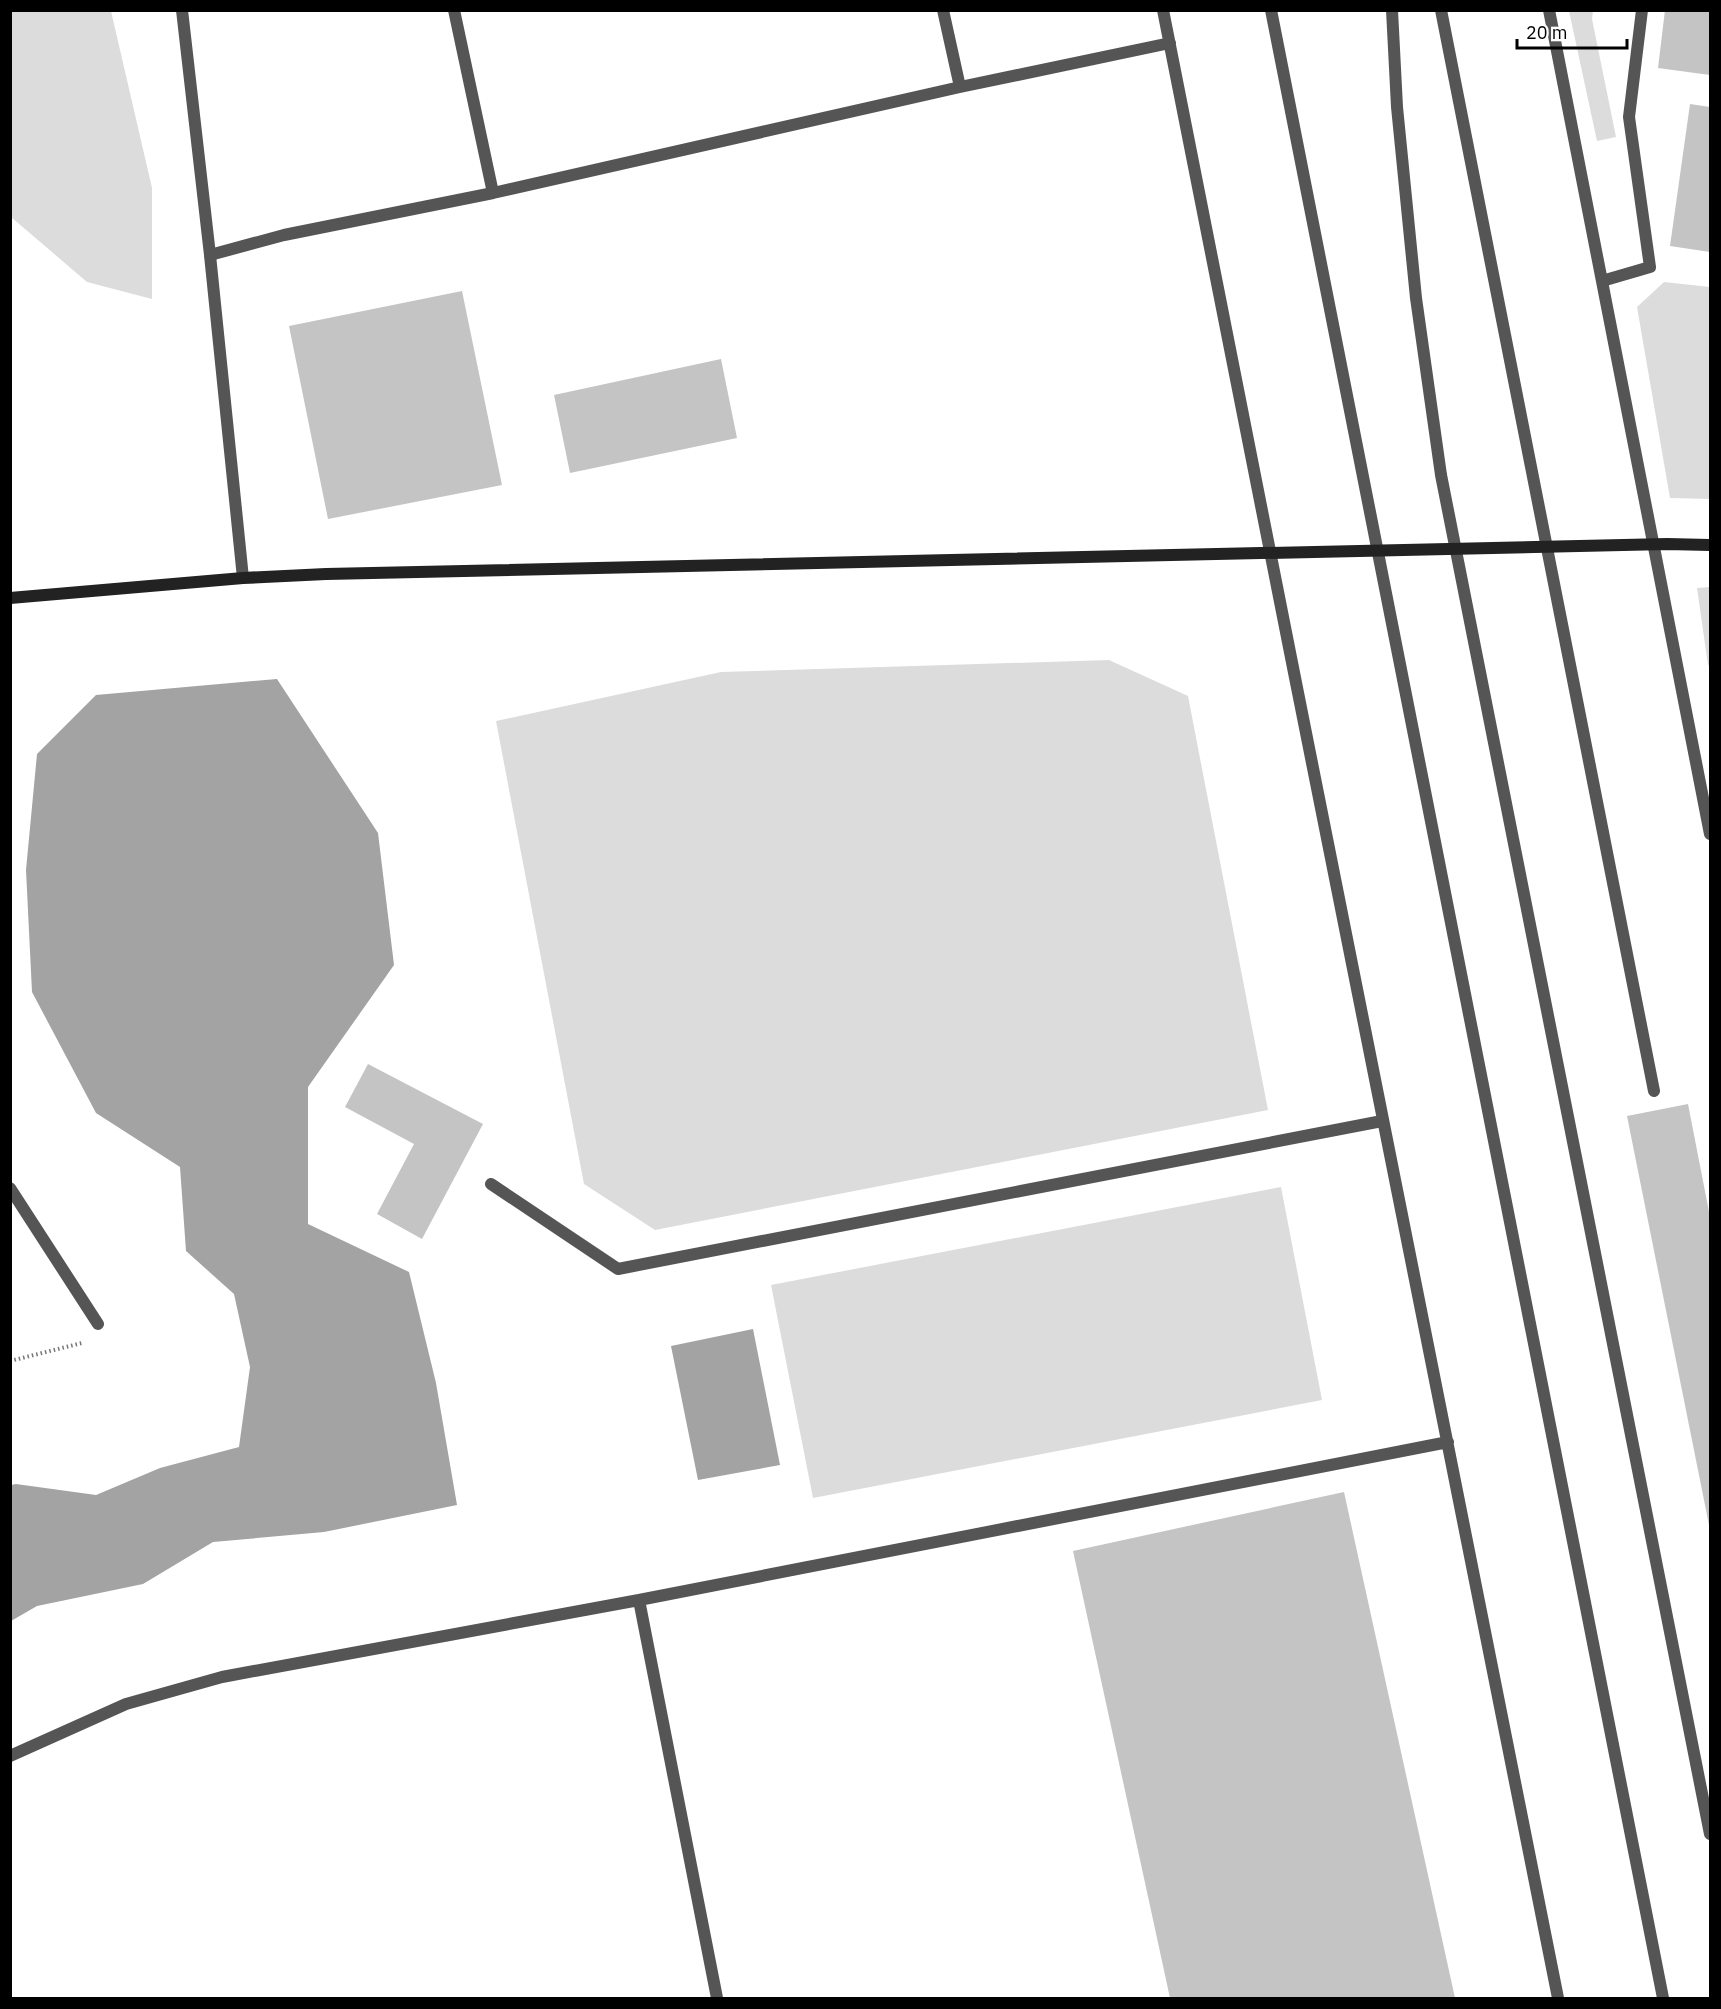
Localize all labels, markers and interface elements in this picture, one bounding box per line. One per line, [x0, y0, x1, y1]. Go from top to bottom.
scale bar [1517, 12, 1626, 50]
text: 20 m [1526, 21, 1568, 44]

